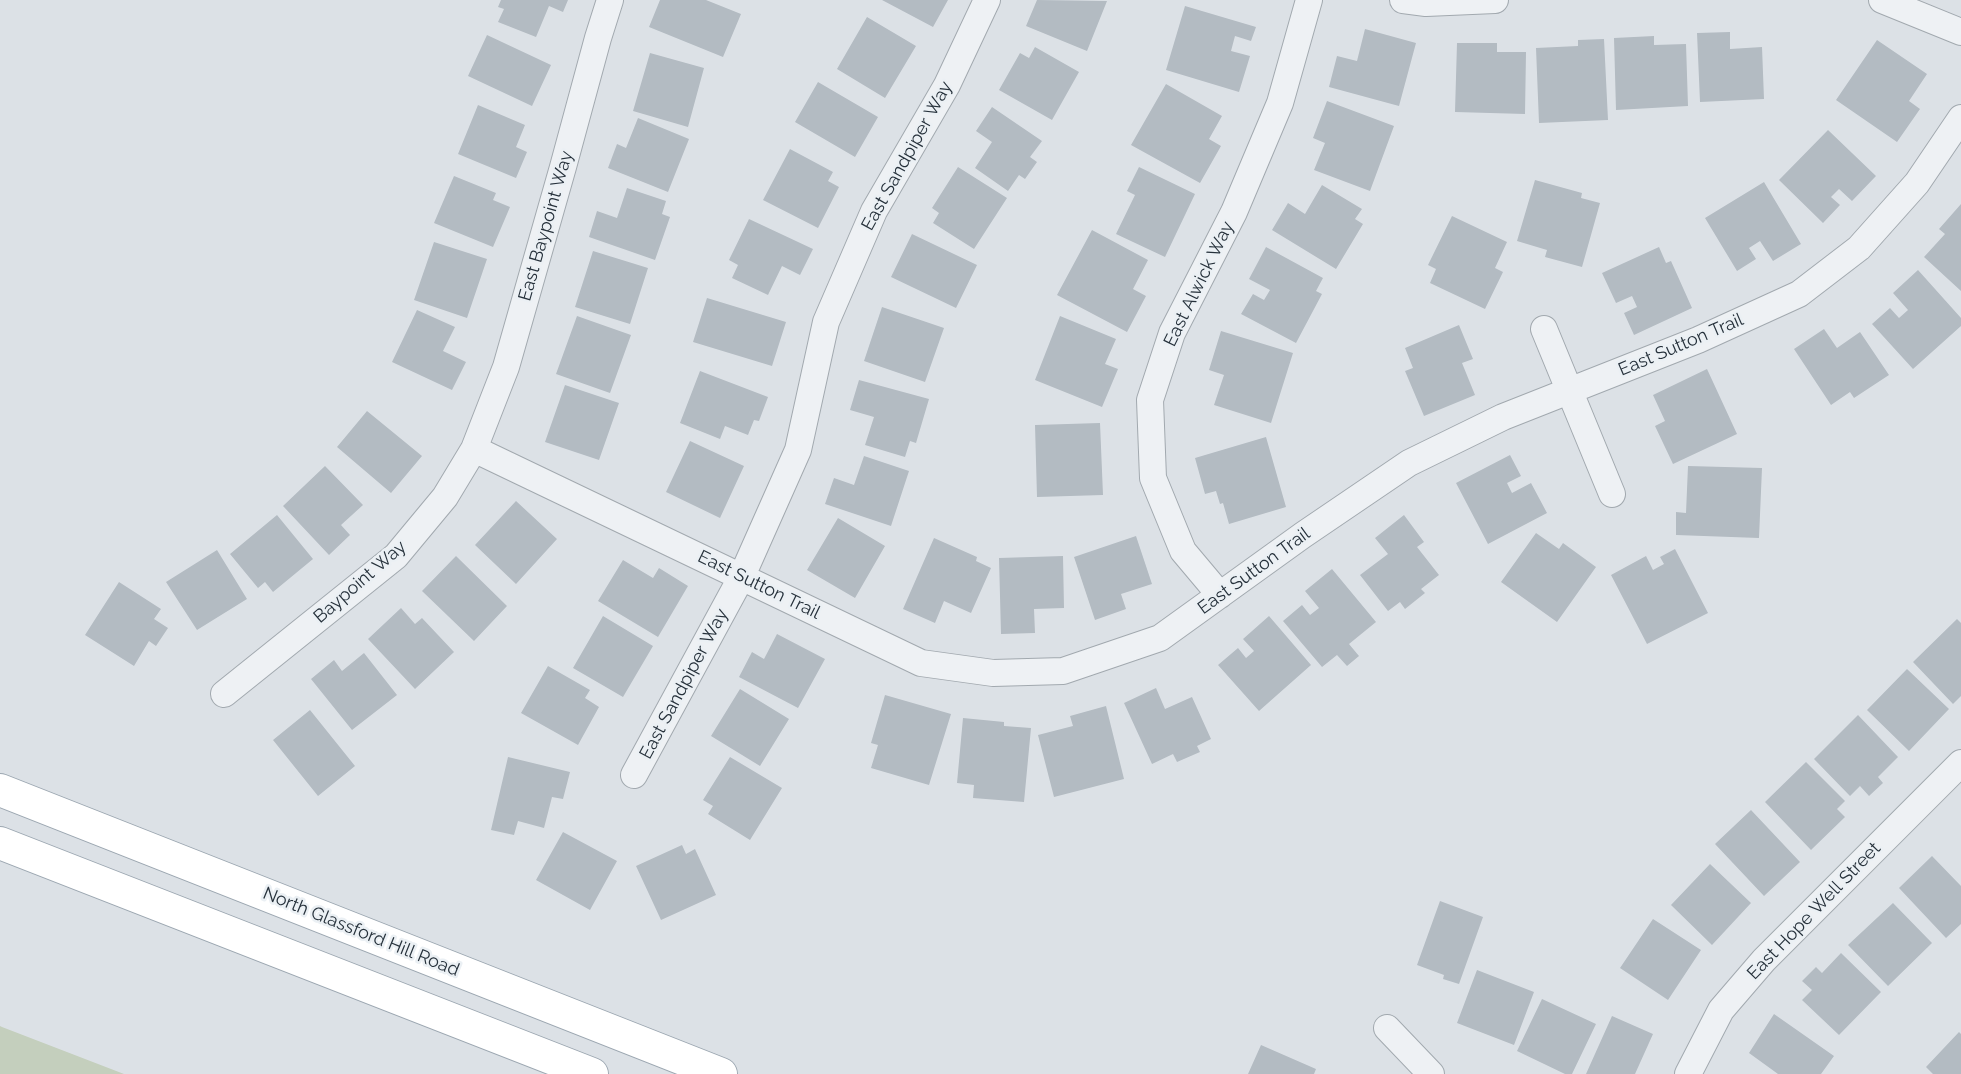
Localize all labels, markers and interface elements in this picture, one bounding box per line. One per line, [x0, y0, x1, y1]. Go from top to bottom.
street label: East Sandpiper Way [857, 78, 957, 234]
street label: East Baypoint Way [514, 148, 578, 304]
street label: East Alwick Way [1159, 218, 1239, 350]
street label: East Sutton Trail [1615, 309, 1747, 381]
street label: East Sutton Trail [1194, 523, 1314, 619]
street label: Baypoint Way [309, 536, 411, 628]
street label: East Sutton Trail [694, 546, 824, 624]
street label: East Sandpiper Way [635, 605, 733, 763]
street label: East Hope Well Street [1743, 838, 1885, 984]
street label: North Glassford Hill Road [260, 883, 462, 981]

